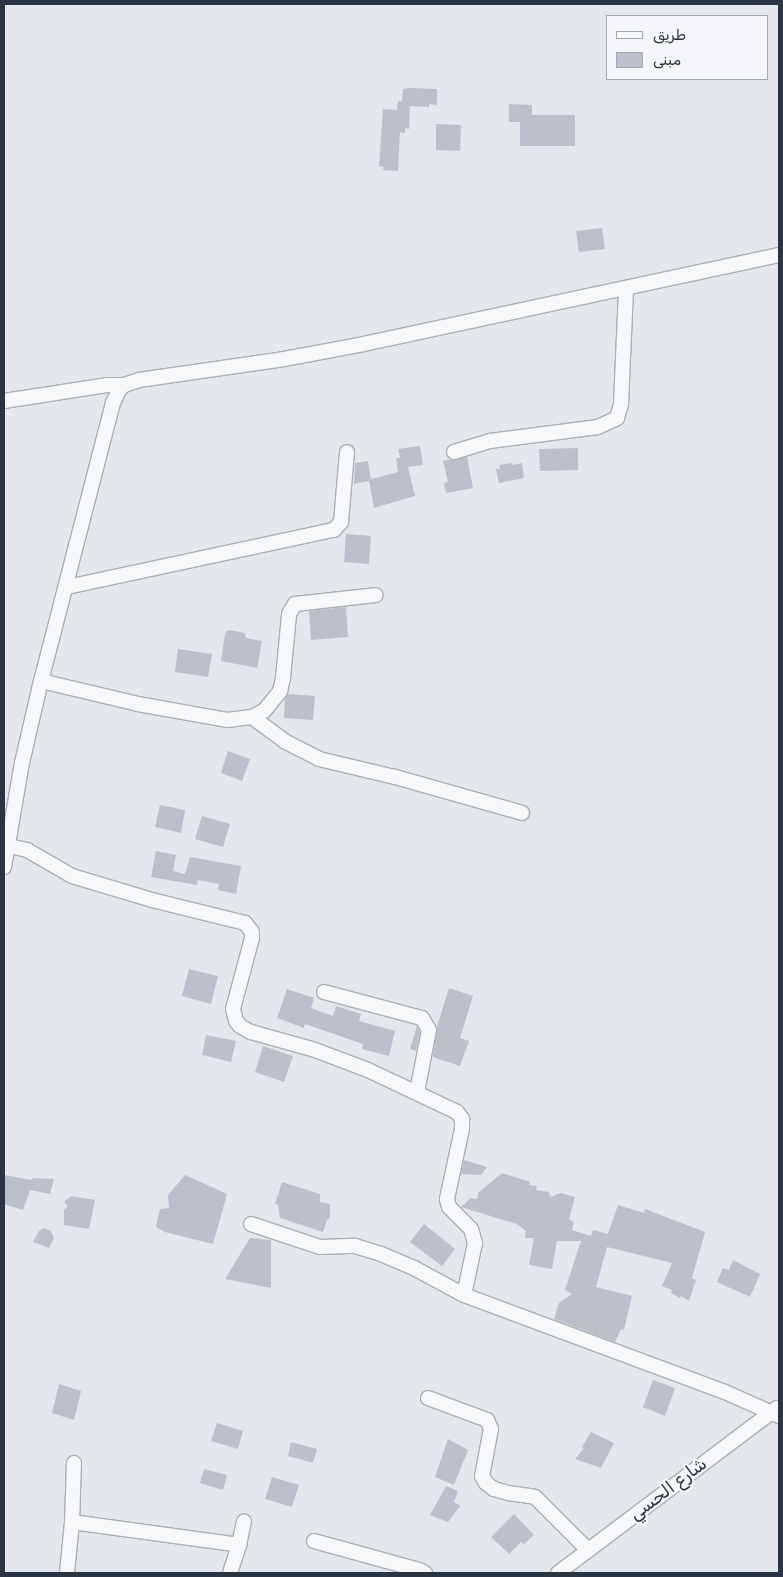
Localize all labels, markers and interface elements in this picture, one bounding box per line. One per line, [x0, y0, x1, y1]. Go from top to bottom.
legend [606, 15, 768, 80]
text: طريق [653, 26, 686, 44]
text: مبنى [653, 51, 681, 69]
street label: شارع الحسي [625, 1453, 711, 1525]

